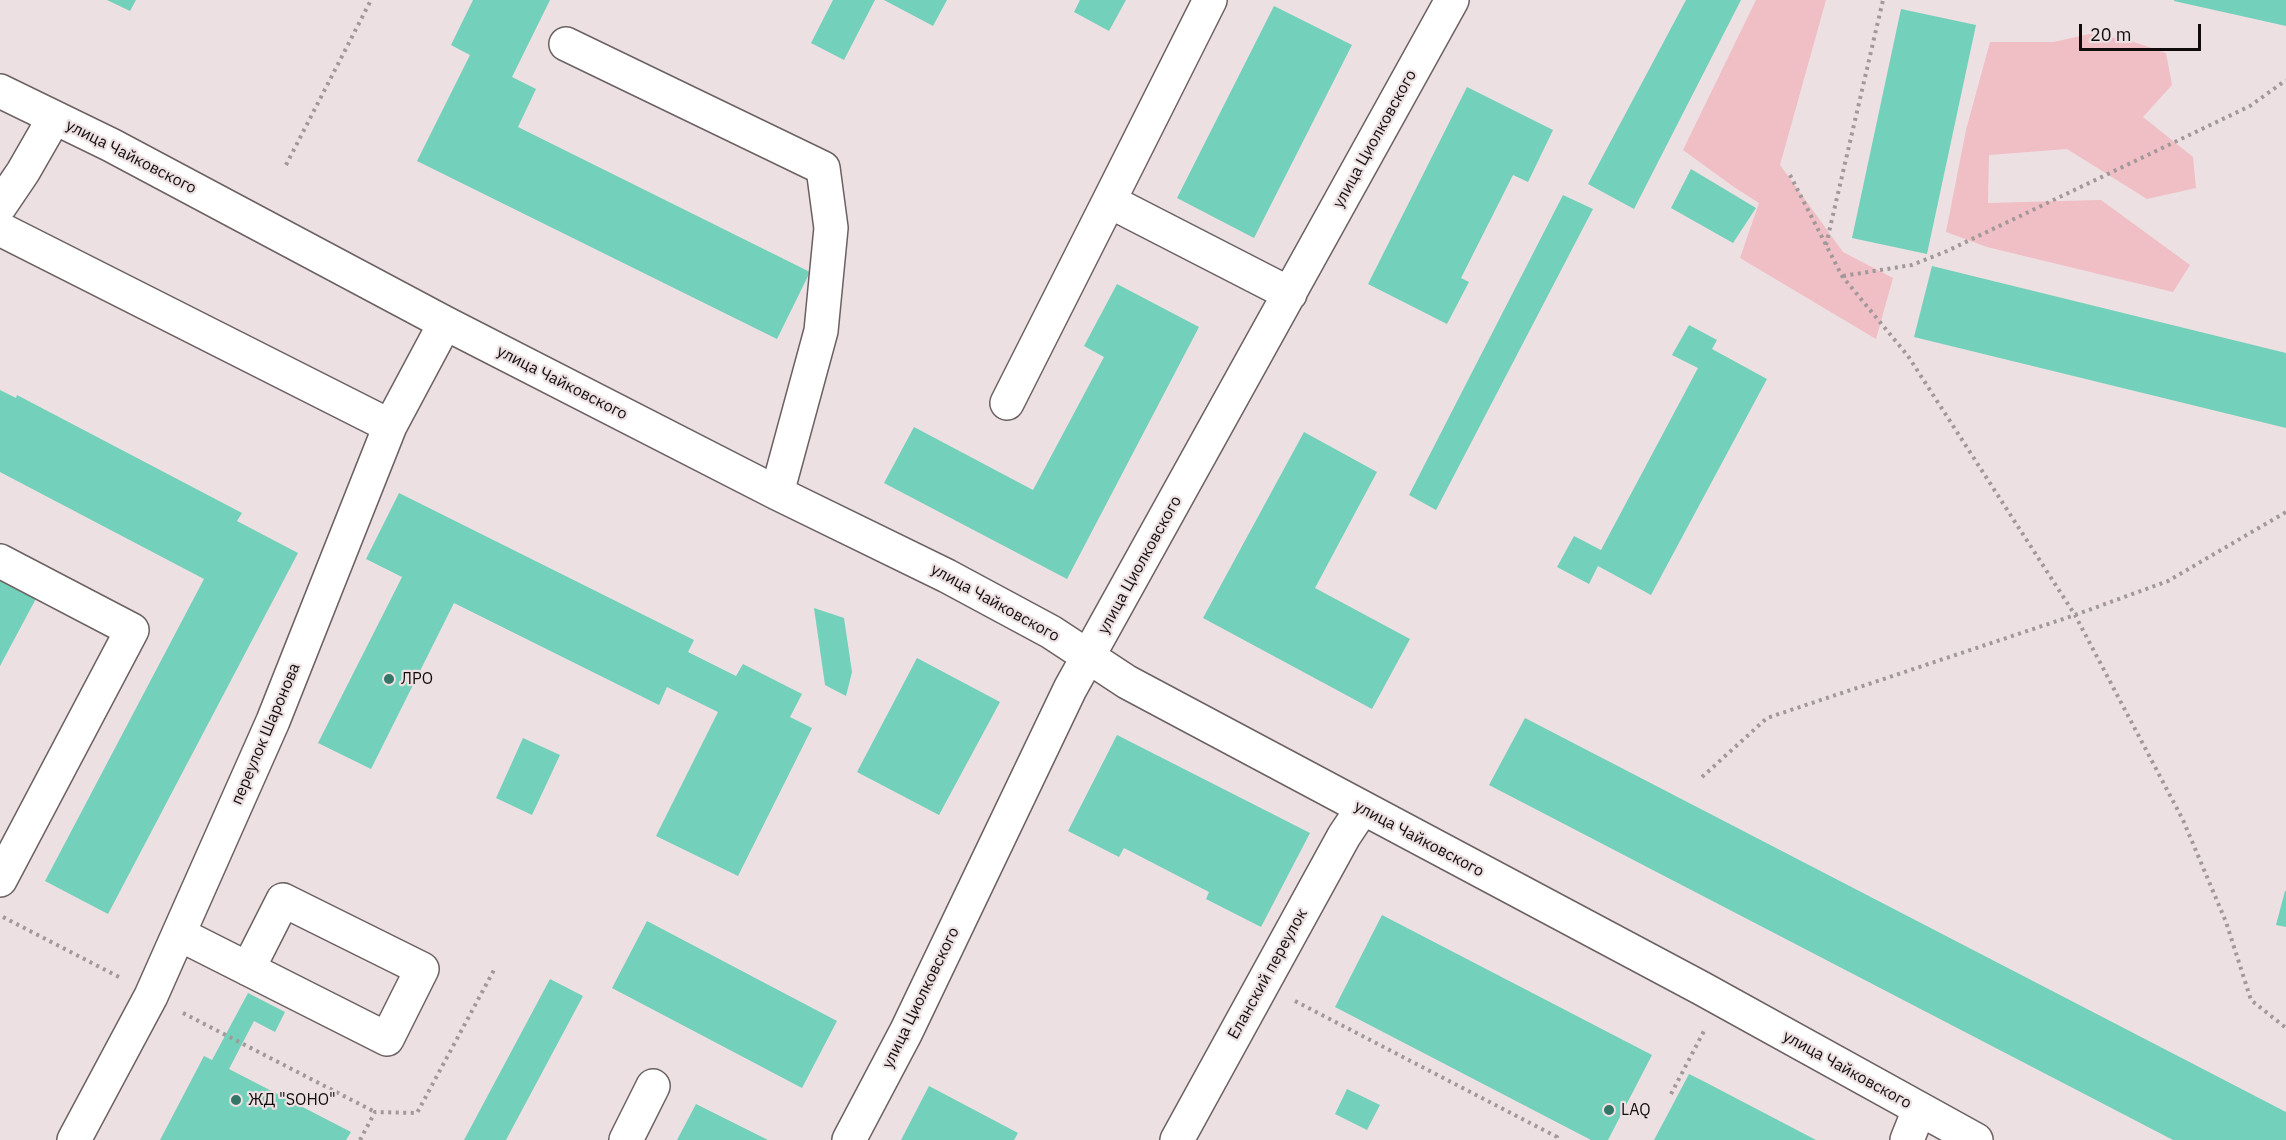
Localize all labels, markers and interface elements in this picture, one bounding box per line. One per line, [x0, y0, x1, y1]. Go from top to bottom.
scale bar [2082, 12, 2204, 50]
text: 20 m [2090, 23, 2132, 46]
street label: улица Циолковского [1329, 67, 1421, 211]
street label: улица Чайковского [63, 116, 199, 198]
street label: улица Чайковского [494, 342, 630, 424]
street label: улица Циолковского [1094, 493, 1186, 637]
street label: улица Чайковского [927, 560, 1063, 646]
street label: переулок Шаронова [227, 660, 305, 808]
place label: ЛРО [401, 669, 433, 689]
marker: ЛРО [382, 672, 396, 686]
street label: улица Чайковского [1351, 797, 1487, 881]
street label: Еланский переулок [1224, 905, 1312, 1043]
street label: улица Циолковского [878, 924, 964, 1072]
street label: улица Чайковского [1779, 1027, 1915, 1113]
place label: ЖД "SOHO" [248, 1090, 336, 1110]
marker: ЖД "SOHO" [229, 1093, 243, 1107]
place label: LAQ [1621, 1100, 1651, 1120]
marker: LAQ [1602, 1103, 1616, 1117]

